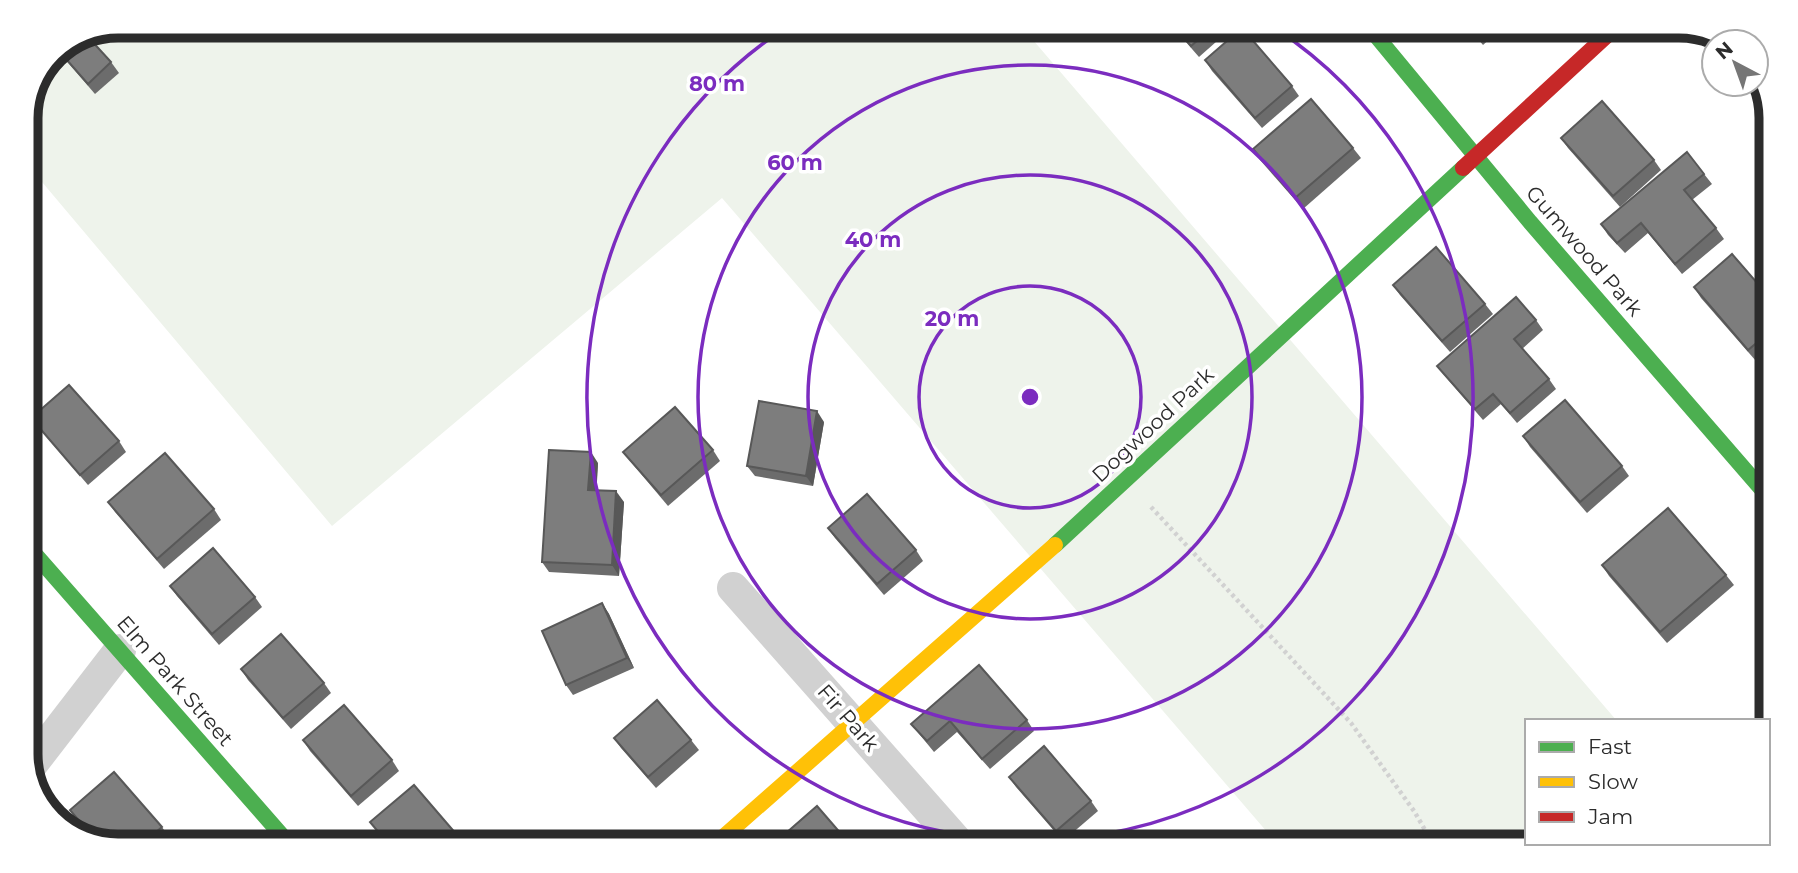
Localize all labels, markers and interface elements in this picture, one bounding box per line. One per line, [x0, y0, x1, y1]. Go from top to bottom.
north arrow [1700, 28, 1770, 98]
text: N [1711, 37, 1738, 64]
text: 80 m [689, 71, 745, 96]
text: 60 m [767, 150, 823, 175]
street label: Gumwood Park [1521, 180, 1648, 321]
text: 40 m [845, 227, 901, 252]
text: 20 m [925, 306, 979, 331]
street label: Dogwood Park [1087, 362, 1219, 487]
centre of rings [1018, 385, 1042, 409]
street label: Elm Park Street [112, 610, 239, 751]
street label: Fir Park [812, 679, 885, 757]
legend [1525, 719, 1770, 845]
text: Fast [1588, 734, 1632, 759]
text: Slow [1588, 769, 1638, 794]
text: Jam [1587, 804, 1633, 829]

